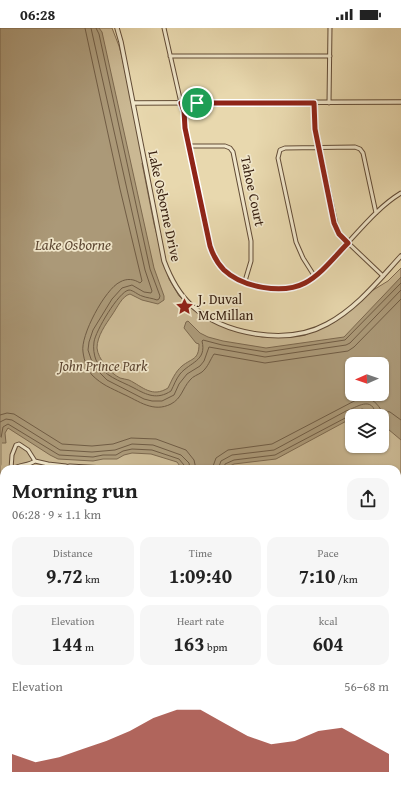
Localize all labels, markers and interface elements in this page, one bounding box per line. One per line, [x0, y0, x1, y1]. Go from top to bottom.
text: 06:28 [20, 4, 55, 25]
pin [180, 86, 214, 120]
icon: arrive [186, 92, 208, 114]
street label: Lake Osborne Drive [143, 149, 187, 264]
street label: Tahoe Court [236, 154, 270, 228]
water label: Lake Osborne [34, 234, 111, 255]
place label: J. Duval McMillan [196, 289, 254, 325]
place icon: J. Duval McMillan [175, 297, 195, 317]
park label: John Prince Park [57, 356, 148, 376]
north arrow [345, 357, 389, 401]
map controls [345, 357, 389, 453]
button: layers [345, 409, 389, 453]
text: Morning run [12, 474, 138, 506]
button: share [347, 478, 389, 520]
text: 06:28 · 9 × 1.1 km [12, 505, 101, 524]
text: Distance [53, 545, 93, 561]
text: Time [189, 545, 212, 561]
text: Pace [318, 545, 339, 561]
text: 9.72 [46, 561, 83, 590]
text: 1:09:40 [169, 561, 232, 590]
text: 7:10 [299, 561, 335, 590]
text: km [83, 571, 100, 587]
text: /km [335, 571, 358, 587]
text: Elevation [51, 613, 94, 629]
text: Heart rate [177, 613, 224, 629]
text: kcal [319, 613, 338, 629]
text: 144 [52, 629, 83, 658]
text: 163 [173, 629, 205, 658]
text: 604 [313, 629, 344, 658]
text: m [83, 639, 94, 655]
text: bpm [205, 639, 228, 655]
text: Elevation [12, 677, 63, 696]
text: 56–68 m [344, 677, 389, 696]

